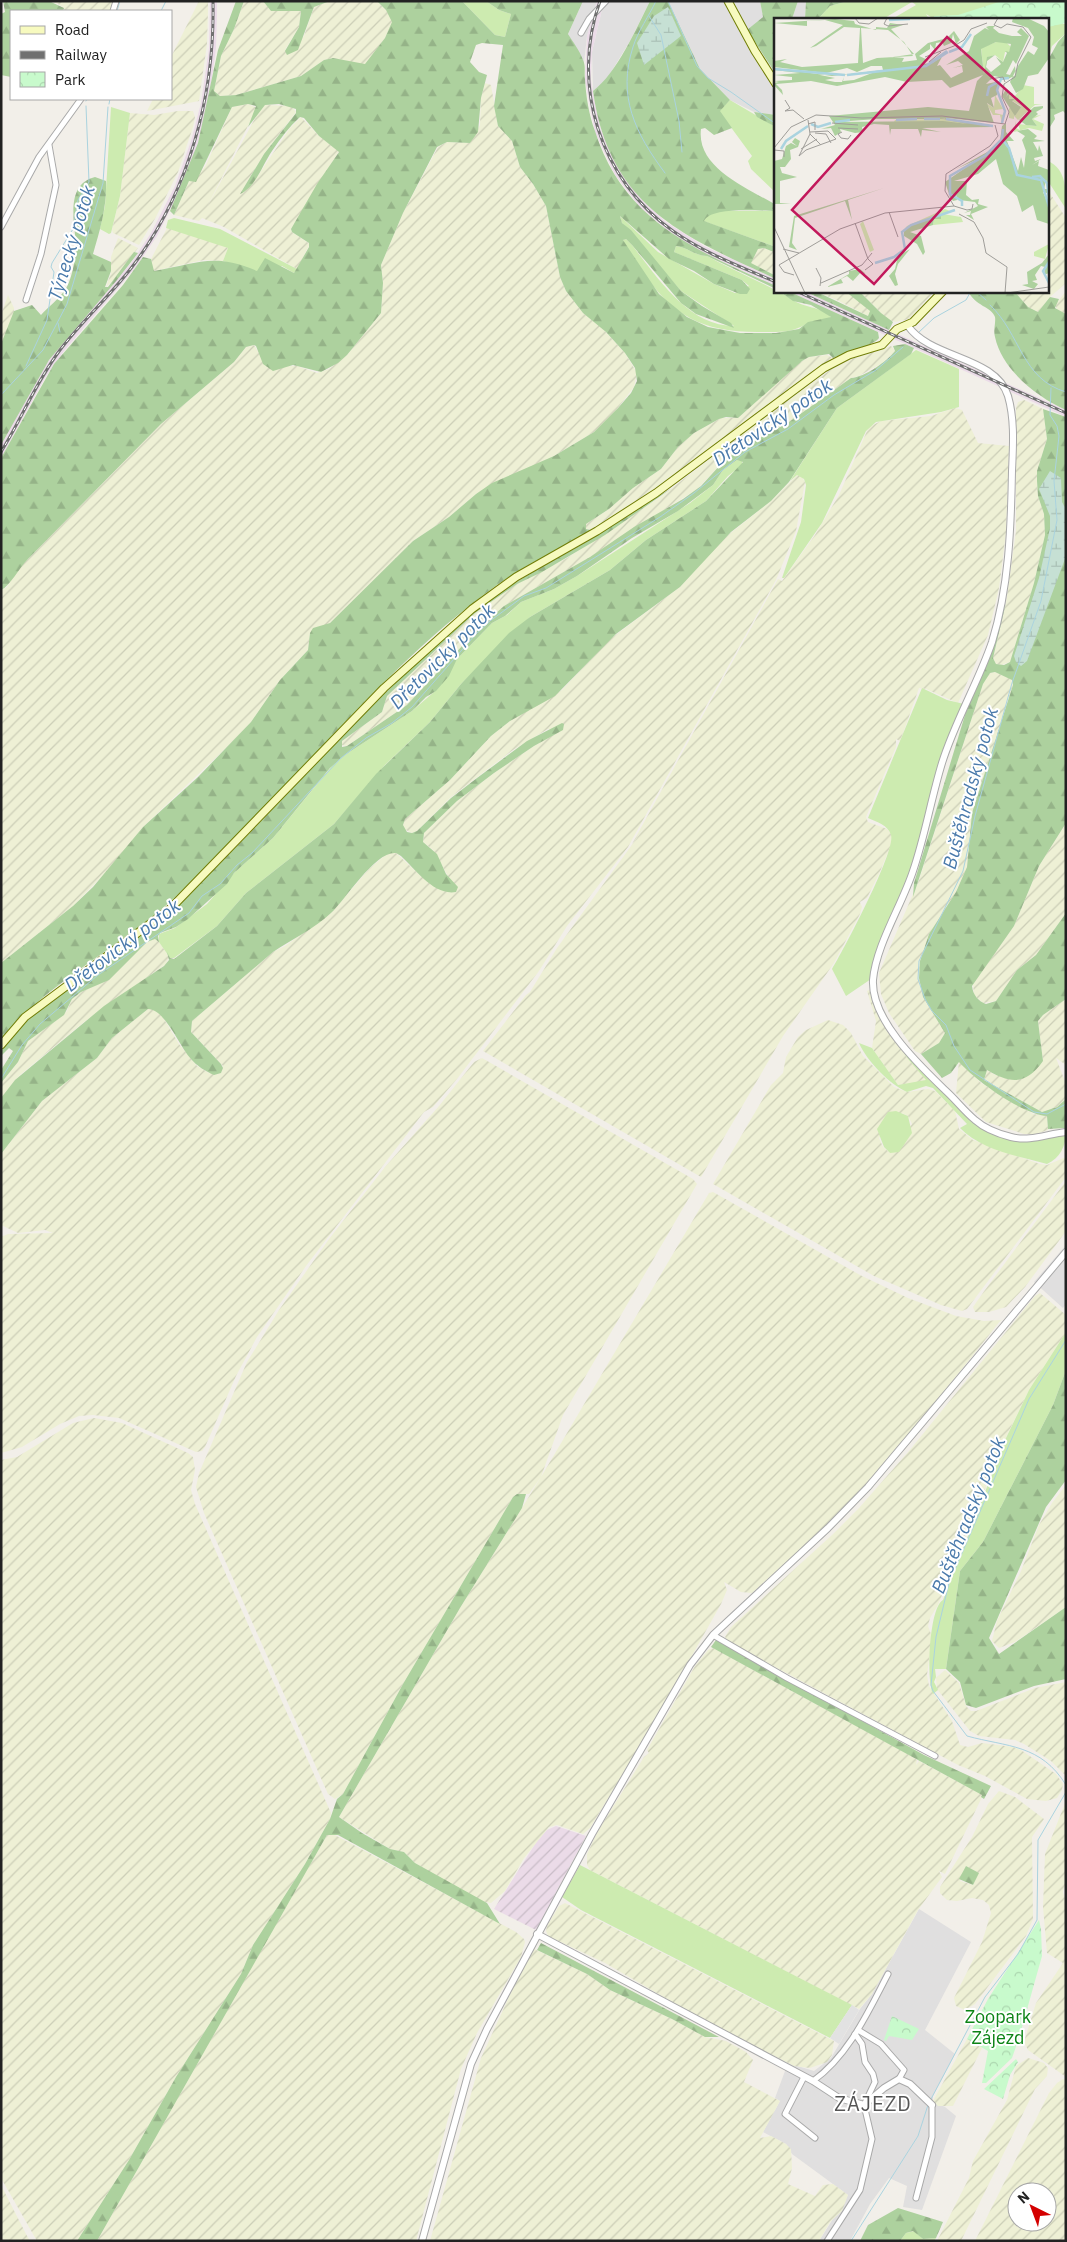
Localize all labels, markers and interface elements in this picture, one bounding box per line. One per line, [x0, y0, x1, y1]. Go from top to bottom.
legend [10, 10, 172, 100]
inset map [774, 18, 1050, 292]
text: Road [55, 20, 90, 39]
text: Railway [55, 45, 108, 64]
text: Park [55, 70, 85, 89]
water label: Týnecký potok [42, 181, 100, 304]
water label: Dřetovický potok [707, 372, 837, 471]
water label: Dřetovický potok [384, 597, 501, 714]
water label: Buštěhradský potok [937, 703, 1003, 871]
water label: Dřetovický potok [59, 893, 186, 997]
water label: Buštěhradský potok [926, 1432, 1011, 1597]
park label: Zoopark Zájezd [965, 2005, 1032, 2049]
district label: ZÁJEZD [834, 2090, 912, 2117]
north arrow [1007, 2182, 1057, 2232]
text: N [1014, 2187, 1033, 2207]

